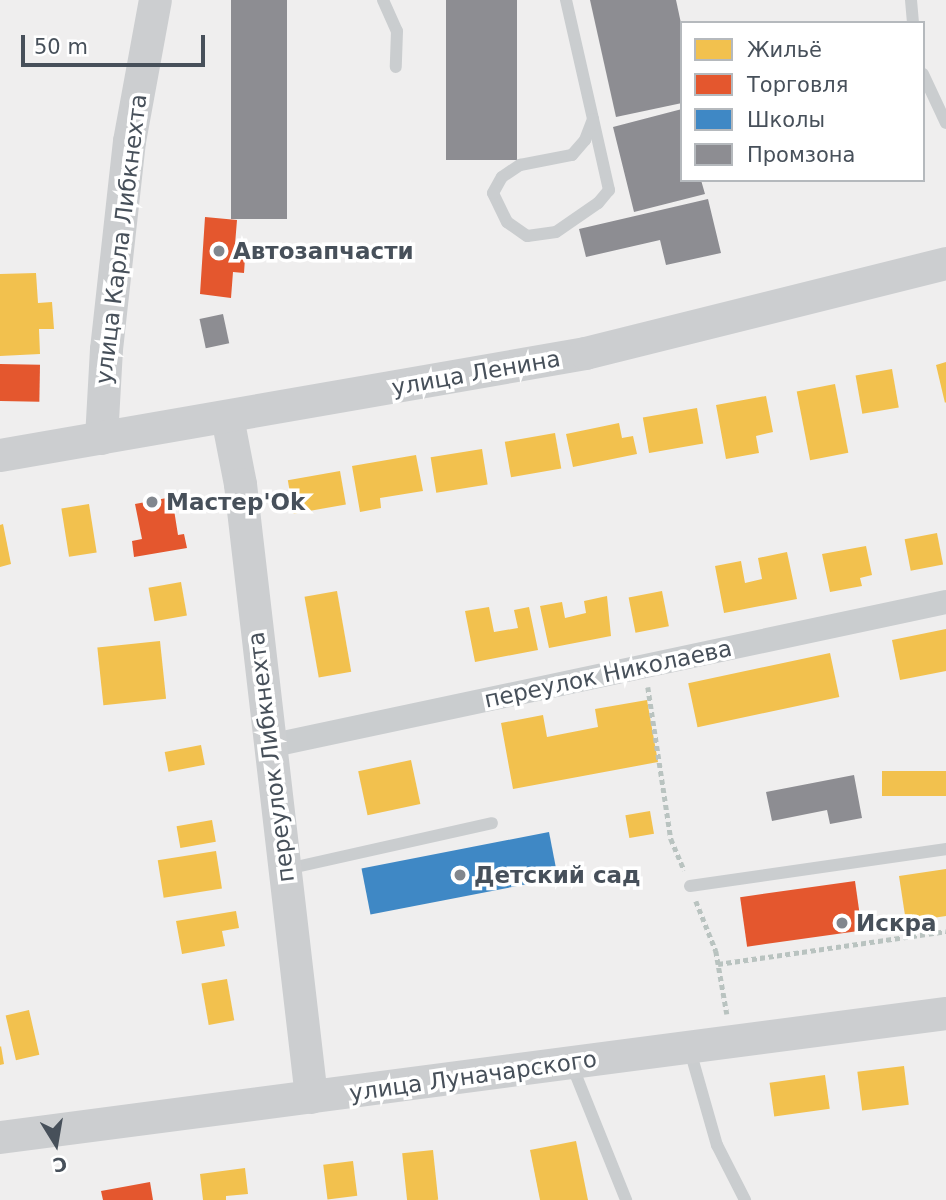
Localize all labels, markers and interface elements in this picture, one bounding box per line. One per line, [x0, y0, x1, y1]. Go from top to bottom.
scale bar [24, 21, 208, 65]
legend [680, 21, 925, 182]
text: 50 m [34, 35, 88, 59]
text: Жильё [747, 38, 822, 62]
text: Торговля [747, 73, 848, 97]
street label: улица Карла Либкнехта [90, 92, 152, 386]
text: Школы [747, 108, 825, 132]
text: Промзона [747, 143, 855, 167]
place label: Автозапчасти [233, 237, 414, 265]
marker: Автозапчасти [211, 243, 227, 259]
street label: улица Ленина [389, 345, 563, 401]
place label: Мастер'Ok [166, 488, 305, 516]
marker: Мастер'Ok [144, 494, 160, 510]
street label: переулок Либкнехта [242, 630, 300, 884]
street label: переулок Николаева [482, 634, 734, 714]
place label: Детский сад [474, 861, 641, 889]
marker: Детский сад [452, 867, 468, 883]
place label: Искра [856, 909, 936, 937]
marker: Искра [834, 915, 850, 931]
street label: улица Луначарского [348, 1045, 598, 1107]
north arrow [21, 1109, 91, 1179]
text: С [51, 1152, 69, 1177]

